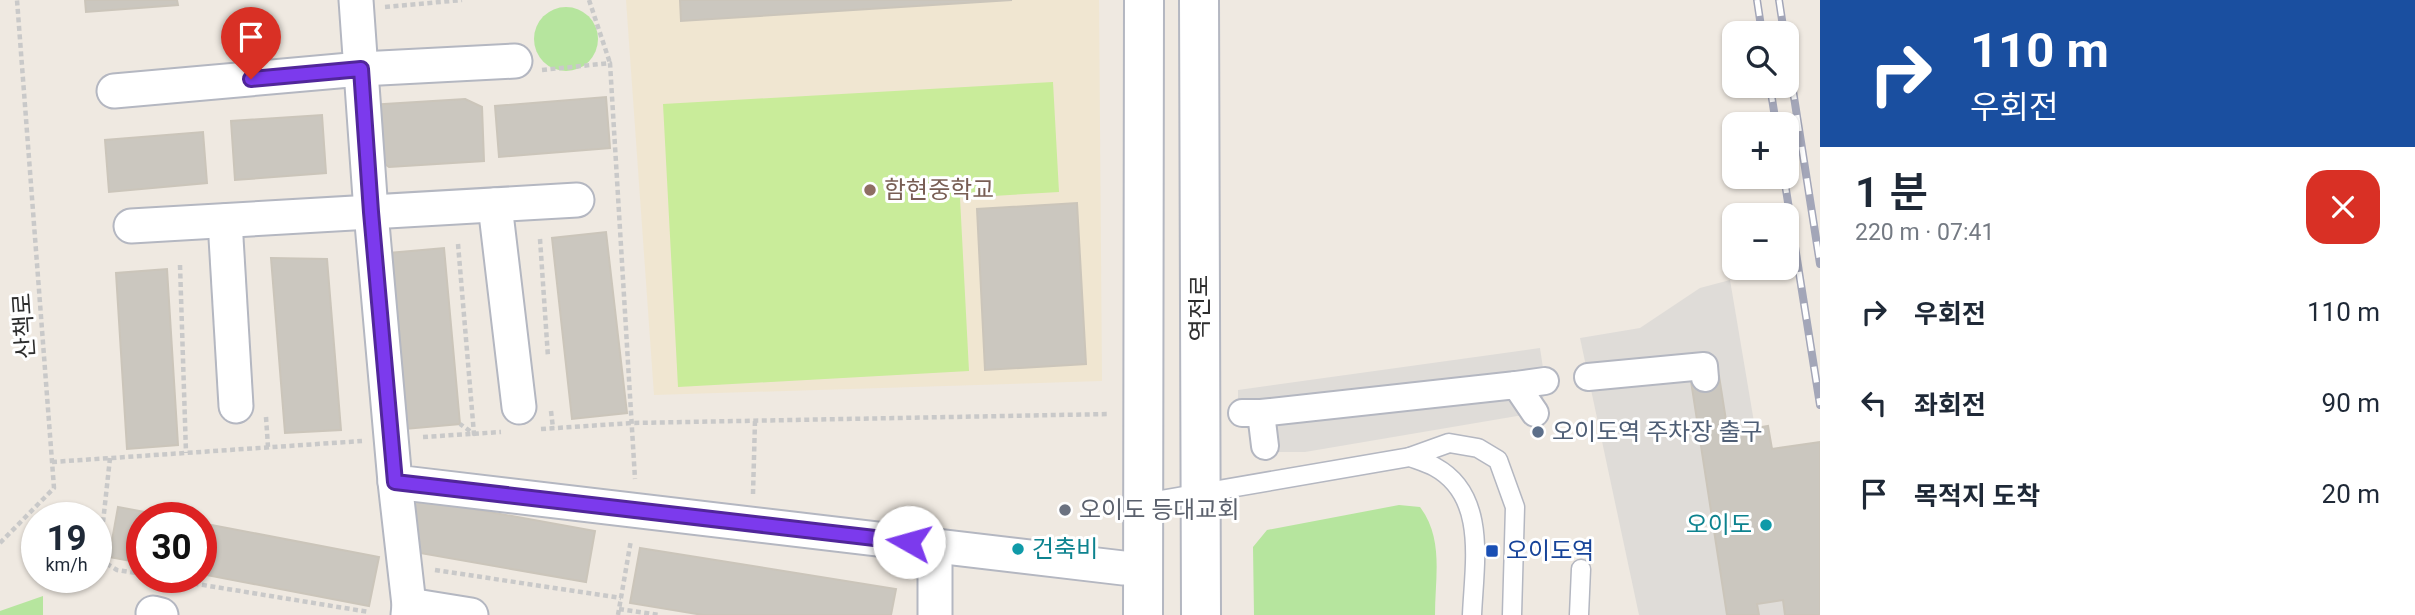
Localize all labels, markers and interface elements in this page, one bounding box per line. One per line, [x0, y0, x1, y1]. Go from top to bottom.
pin [221, 7, 281, 79]
icon: arrive [232, 18, 270, 56]
map controls [1722, 21, 1799, 280]
button: search [1722, 21, 1799, 98]
text: 110 m [1970, 22, 2109, 79]
icon: right [1855, 28, 1946, 119]
text: 우회전 [1970, 88, 2058, 126]
button: + [1722, 112, 1799, 189]
text: 1 분 [1855, 168, 1928, 217]
button: close [2306, 170, 2380, 244]
place label: 함현중학교 [884, 176, 994, 204]
marker: 함현중학교 [862, 182, 878, 198]
button: − [1722, 203, 1799, 280]
text: 220 m · 07:41 [1855, 219, 1994, 246]
street label: 역전로 [1186, 275, 1214, 341]
street label: 산책로 [8, 292, 40, 360]
icon: right [1855, 293, 1893, 331]
text: 110 m [2307, 297, 2380, 327]
text: 우회전 [1914, 299, 1986, 329]
icon: left [1855, 384, 1893, 422]
text: 90 m [2322, 388, 2380, 418]
text: 좌회전 [1914, 390, 1986, 420]
place label: 오이도역 주차장 출구 [1552, 418, 1763, 446]
marker: 오이도역 주차장 출구 [1530, 424, 1546, 440]
icon: arrive [1855, 475, 1893, 513]
text: 20 m [2322, 479, 2380, 509]
text: 목적지 도착 [1914, 481, 2040, 511]
place label: 오이도 등대교회 [1079, 496, 1240, 524]
speed limit sign: 30 [126, 502, 217, 593]
marker: 오이도 등대교회 [1057, 502, 1073, 518]
position arrow [872, 505, 946, 579]
place label: 오이도 [1686, 511, 1752, 539]
marker: 오이도 [1758, 517, 1774, 533]
text: 19 [46, 518, 87, 559]
place label: 건축비 [1032, 535, 1098, 563]
place label: 오이도역 [1506, 537, 1594, 565]
marker: 건축비 [1010, 541, 1026, 557]
marker: 오이도역 [1484, 543, 1500, 559]
text: km/h [45, 554, 88, 575]

